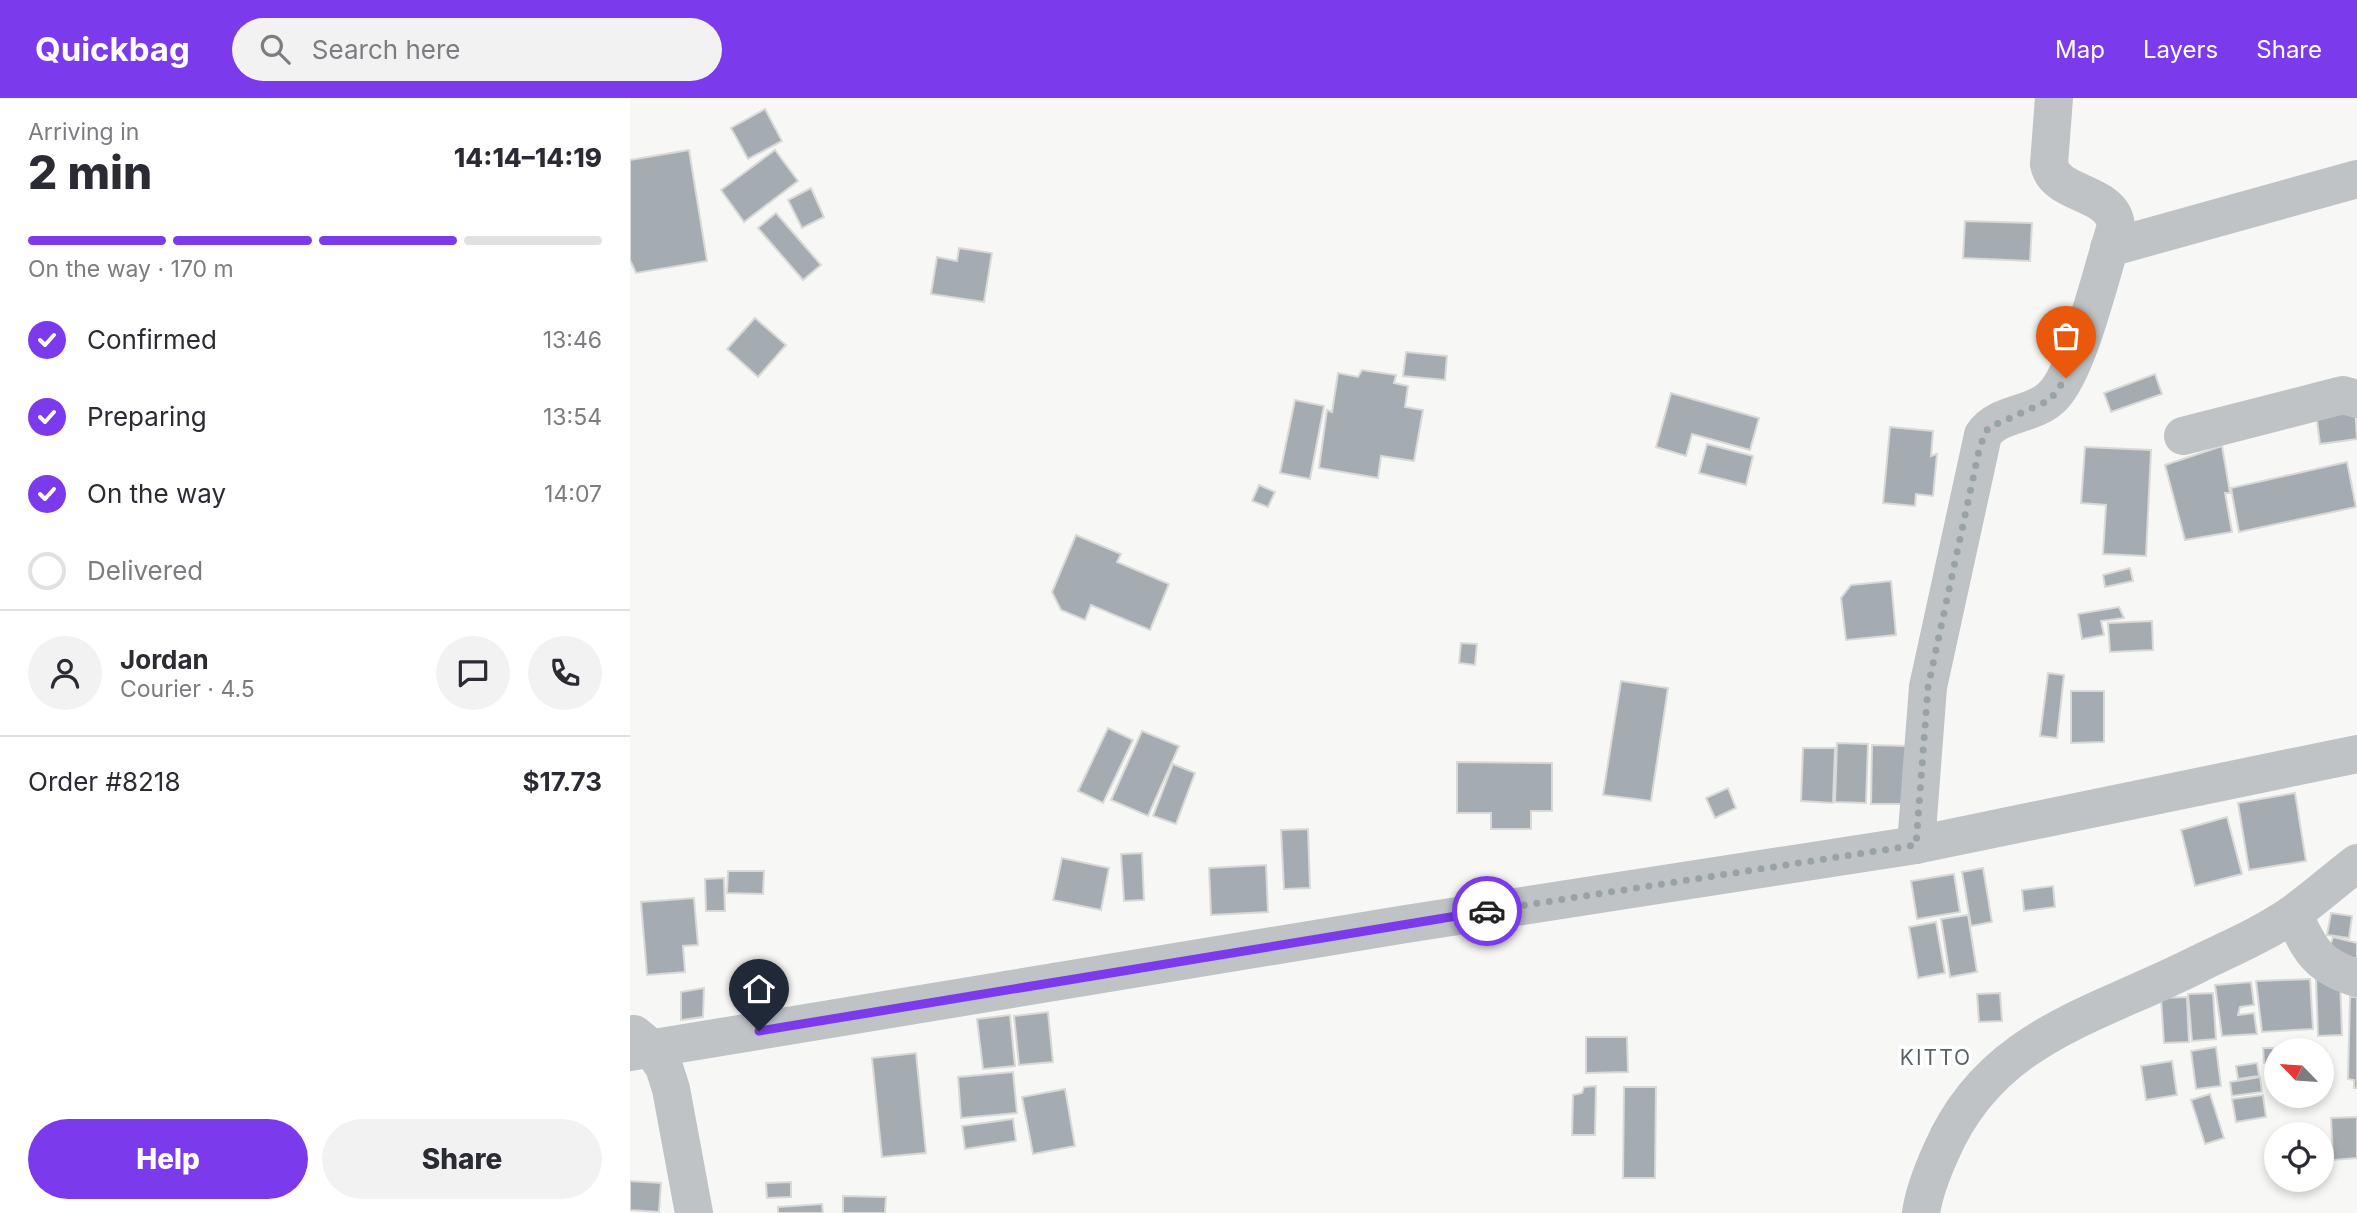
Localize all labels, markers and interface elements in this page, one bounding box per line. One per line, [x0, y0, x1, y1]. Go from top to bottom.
search box [232, 18, 722, 81]
text: Quickbag [35, 29, 190, 69]
icon: search [256, 30, 294, 68]
text: Search here [312, 34, 460, 65]
text: Map [2055, 35, 2105, 64]
text: Layers [2143, 35, 2218, 64]
text: Share [2256, 35, 2322, 64]
text: Arriving in [28, 118, 139, 146]
text: 14:14–14:19 [454, 142, 602, 173]
text: 2 min [28, 144, 152, 200]
text: On the way · 170 m [28, 255, 234, 283]
pin [2036, 306, 2096, 378]
icon: bag [2047, 317, 2085, 355]
icon: check [28, 321, 66, 359]
text: Confirmed [87, 324, 217, 355]
text: 13:46 [543, 326, 602, 354]
icon: check [28, 398, 66, 436]
text: Preparing [87, 401, 207, 432]
text: 13:54 [543, 403, 602, 431]
icon: check [28, 475, 66, 513]
text: On the way [87, 478, 226, 509]
text: 14:07 [544, 480, 602, 508]
text: Delivered [87, 555, 203, 586]
button: person [28, 636, 102, 710]
button: chat [436, 636, 510, 710]
button: phone [528, 636, 602, 710]
text: Jordan [120, 644, 209, 675]
text: Courier · 4.5 [120, 675, 255, 703]
text: Order #8218 [28, 766, 180, 797]
text: $17.73 [522, 766, 602, 797]
courier [1452, 876, 1522, 946]
icon: car [1468, 892, 1506, 930]
pin [729, 959, 789, 1031]
icon: home [740, 970, 778, 1008]
north arrow [2264, 1038, 2334, 1108]
map controls [2264, 1038, 2334, 1192]
district label: KITTO [1900, 1045, 1972, 1070]
button: Help [28, 1119, 308, 1199]
button: Share [322, 1119, 602, 1199]
button: locate [2264, 1122, 2334, 1192]

